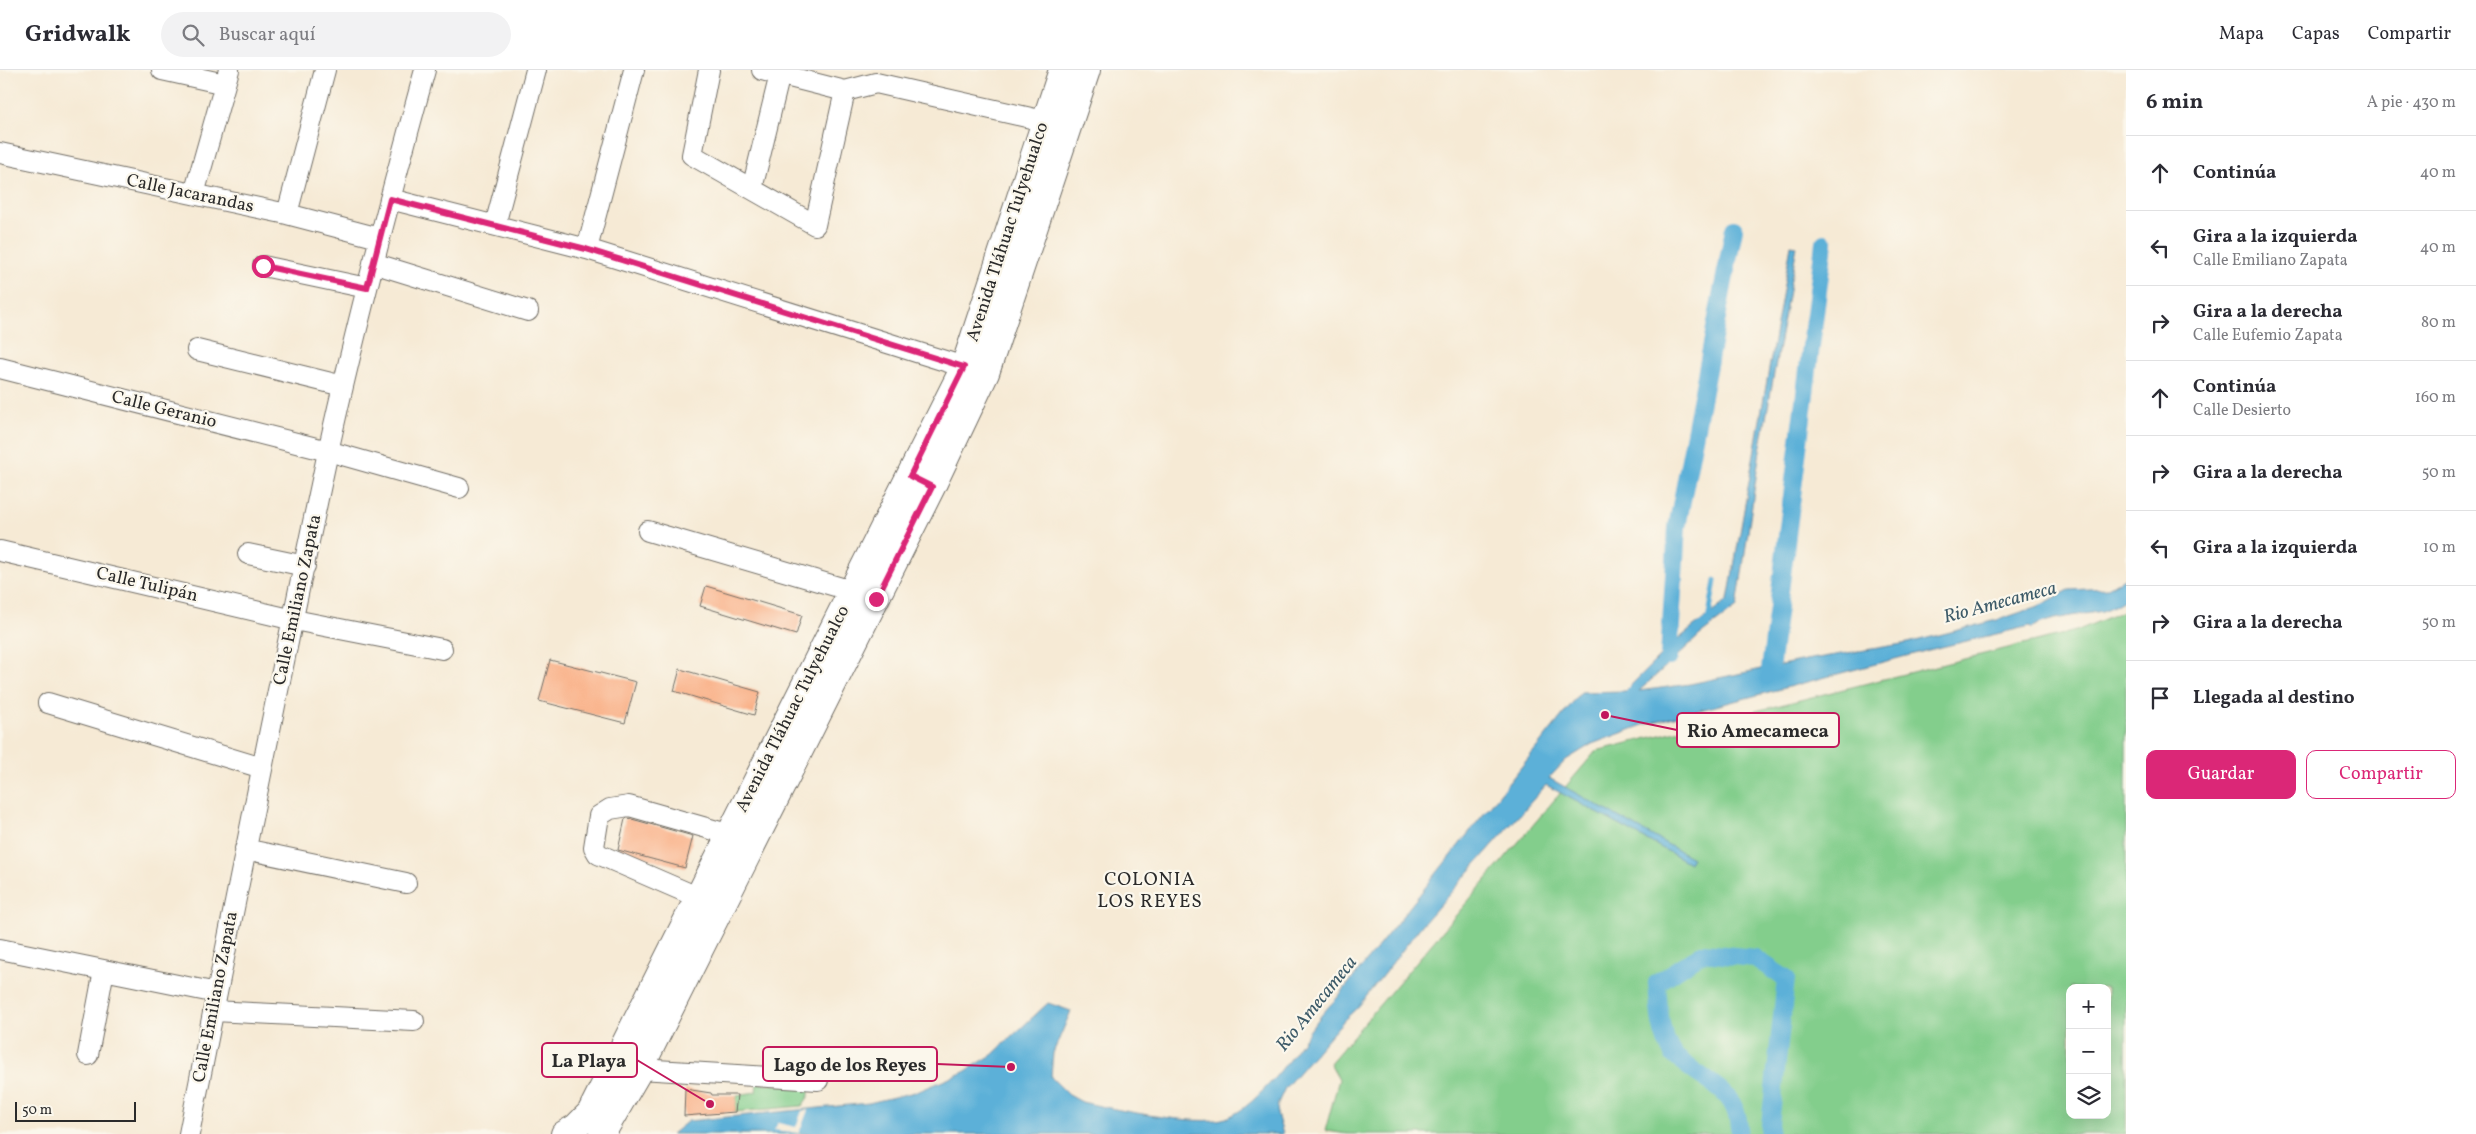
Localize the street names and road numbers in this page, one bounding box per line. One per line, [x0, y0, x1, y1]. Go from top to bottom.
street label: Avenida Tláhuac Tulyehualco [961, 119, 1055, 345]
street label: Calle Jacarandas [124, 168, 256, 220]
street label: Calle Geranio [109, 385, 219, 435]
street label: Calle Emiliano Zapata [268, 512, 328, 688]
street label: Calle Tulipán [94, 561, 201, 609]
street label: Avenida Tláhuac Tulyehualco [730, 601, 856, 817]
street label: Calle Emiliano Zapata [187, 909, 245, 1085]

